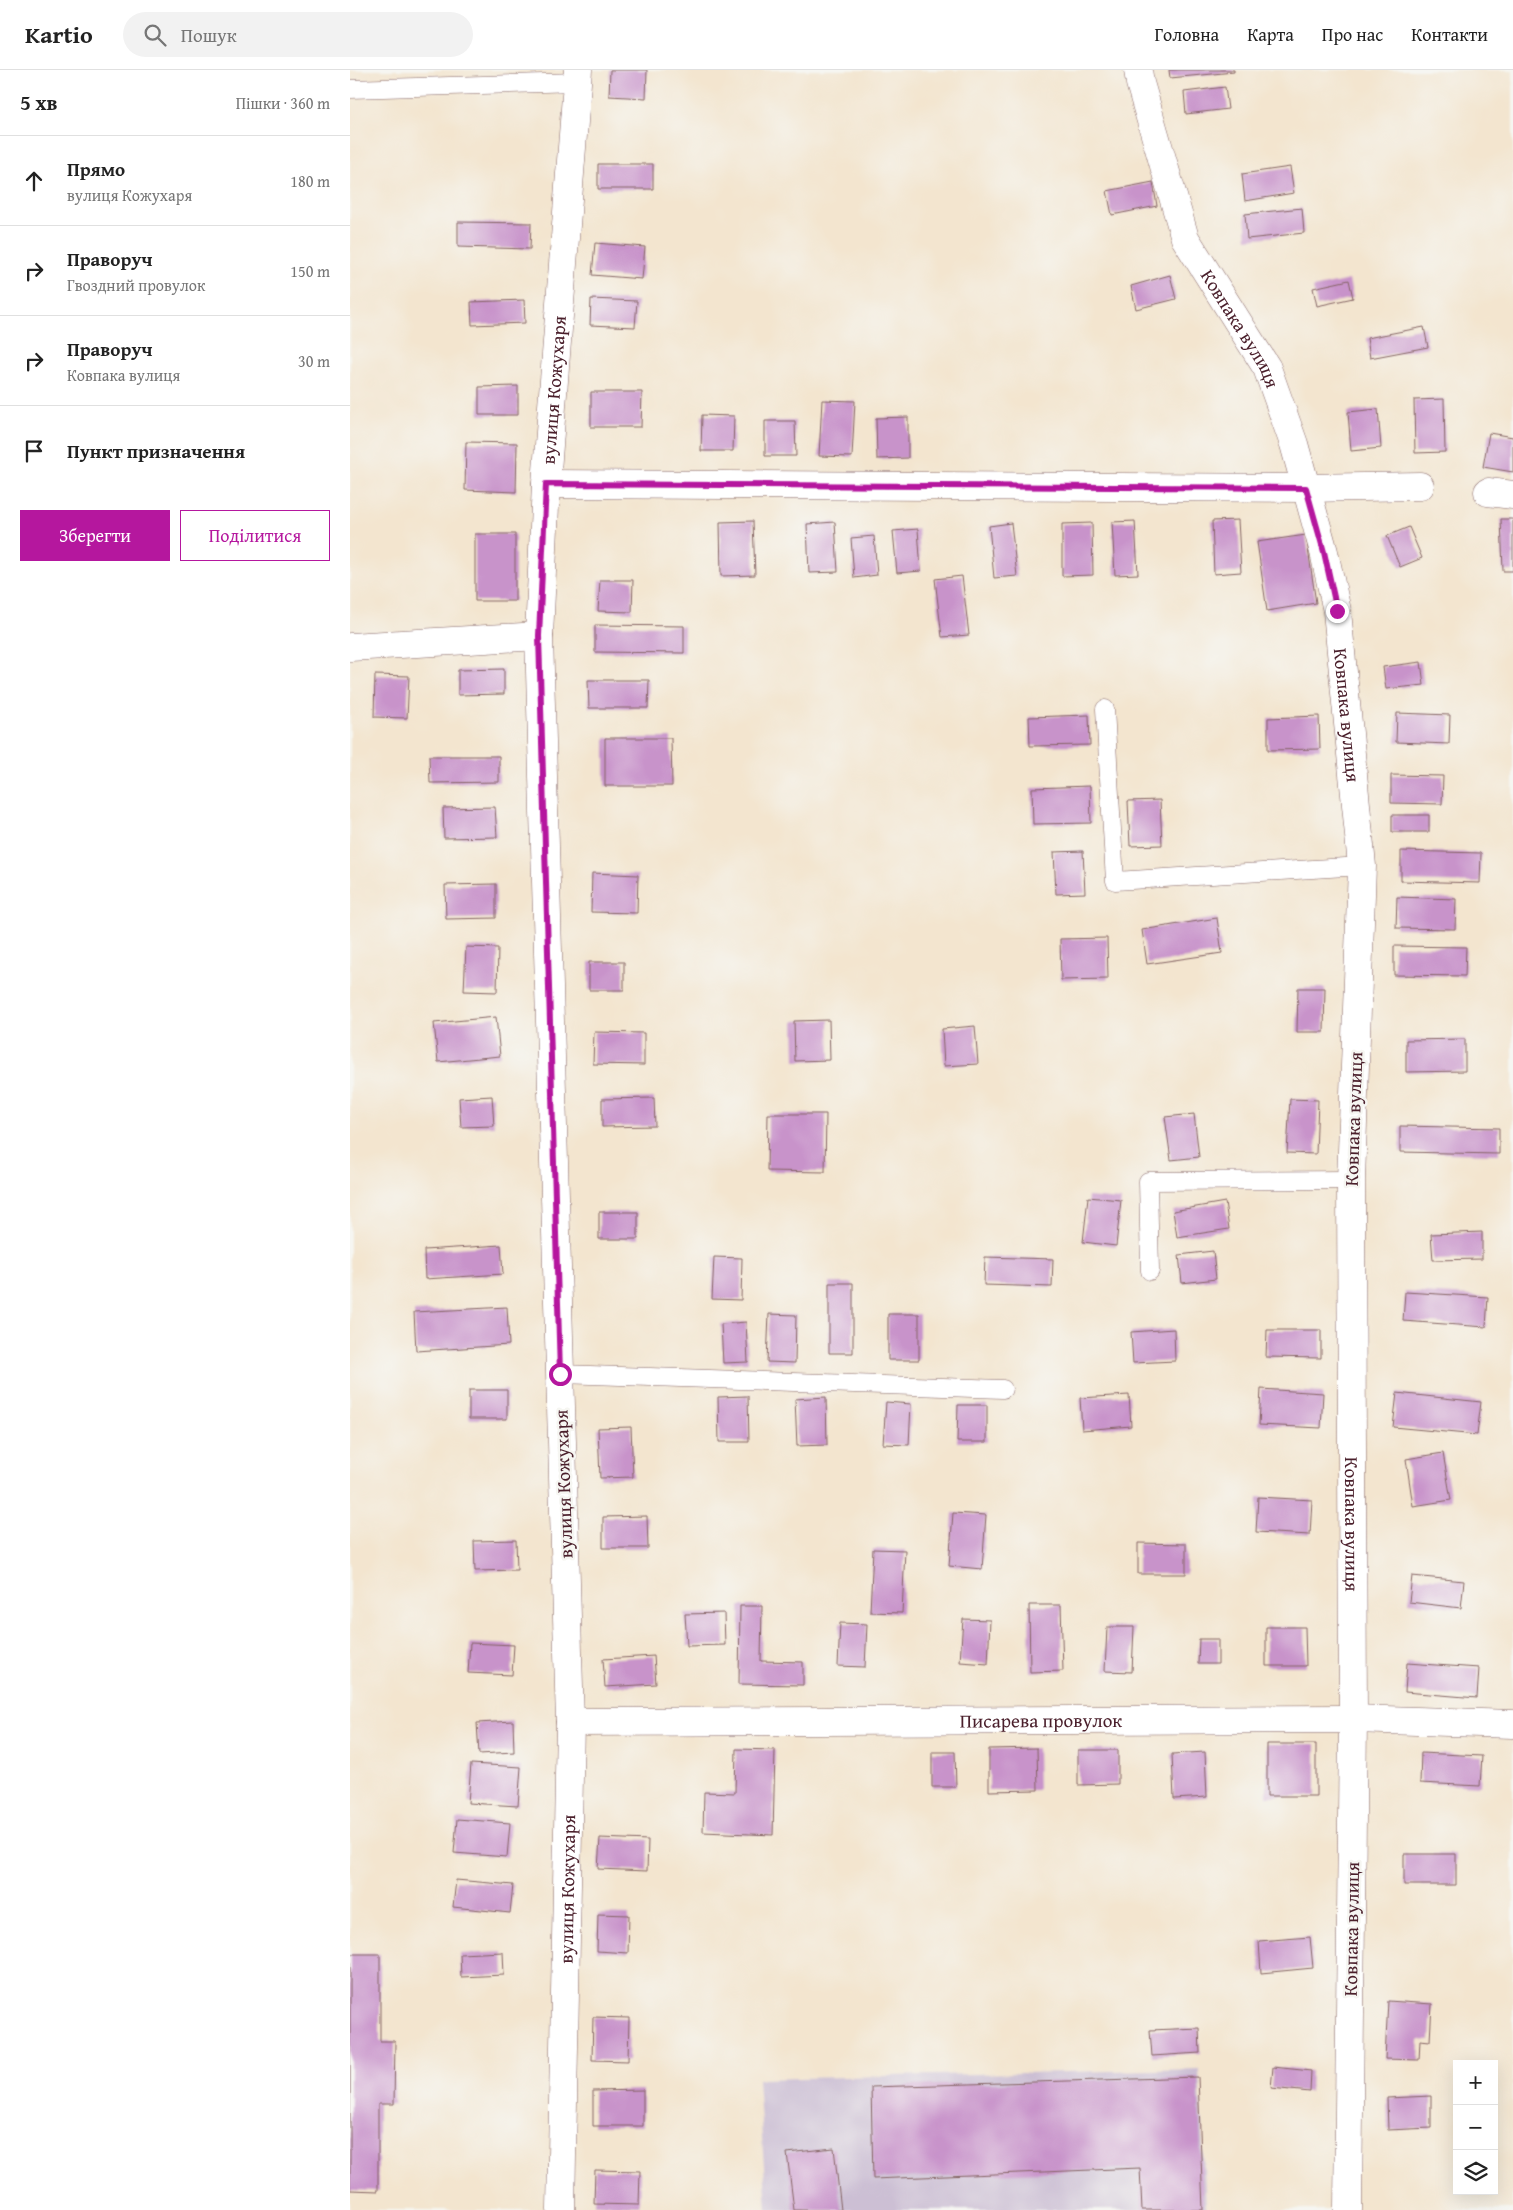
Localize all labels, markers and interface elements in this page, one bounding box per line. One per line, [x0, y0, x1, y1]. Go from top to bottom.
search box [123, 12, 473, 57]
text: Kartio [25, 17, 93, 52]
icon: search [141, 21, 169, 49]
text: Пошук [181, 21, 237, 49]
text: Головна [1154, 21, 1219, 48]
text: Карта [1247, 21, 1294, 48]
text: Про нас [1322, 21, 1383, 48]
text: Контакти [1411, 21, 1488, 48]
text: 5 хв [20, 87, 58, 118]
text: Пішки · 360 m [236, 91, 330, 115]
text: Прямо [67, 155, 125, 183]
icon: ahead [20, 167, 48, 195]
text: 180 m [290, 169, 330, 193]
text: вулиця Кожухаря [67, 183, 192, 207]
text: Праворуч [67, 245, 152, 273]
icon: right [20, 257, 48, 285]
text: 150 m [290, 259, 330, 283]
street label: Ковпака вулиця [1194, 264, 1287, 392]
text: Гвоздний провулок [67, 273, 205, 297]
street label: вулиця Кожухаря [534, 314, 573, 465]
text: Праворуч [67, 335, 152, 363]
icon: right [20, 347, 48, 375]
text: 30 m [298, 349, 330, 373]
text: Ковпака вулиця [67, 363, 180, 387]
icon: arrive [20, 437, 48, 465]
text: Пункт призначення [67, 437, 245, 465]
button: Зберегти [20, 510, 170, 561]
button: Поділитися [180, 510, 330, 561]
route end [1326, 600, 1349, 623]
street label: Ковпака вулиця [1327, 647, 1368, 784]
street label: Ковпака вулиця [1337, 1051, 1369, 1187]
route start [549, 1363, 572, 1386]
street label: вулиця Кожухаря [546, 1409, 580, 1559]
street label: Ковпака вулиця [1338, 1457, 1367, 1592]
street label: Писарева провулок [960, 1706, 1122, 1735]
street label: вулиця Кожухаря [552, 1814, 582, 1964]
street label: Ковпака вулиця [1336, 1861, 1366, 1997]
map controls [1453, 2060, 1498, 2195]
button: + [1453, 2060, 1498, 2105]
button: − [1453, 2105, 1498, 2150]
button: layers [1453, 2150, 1498, 2195]

